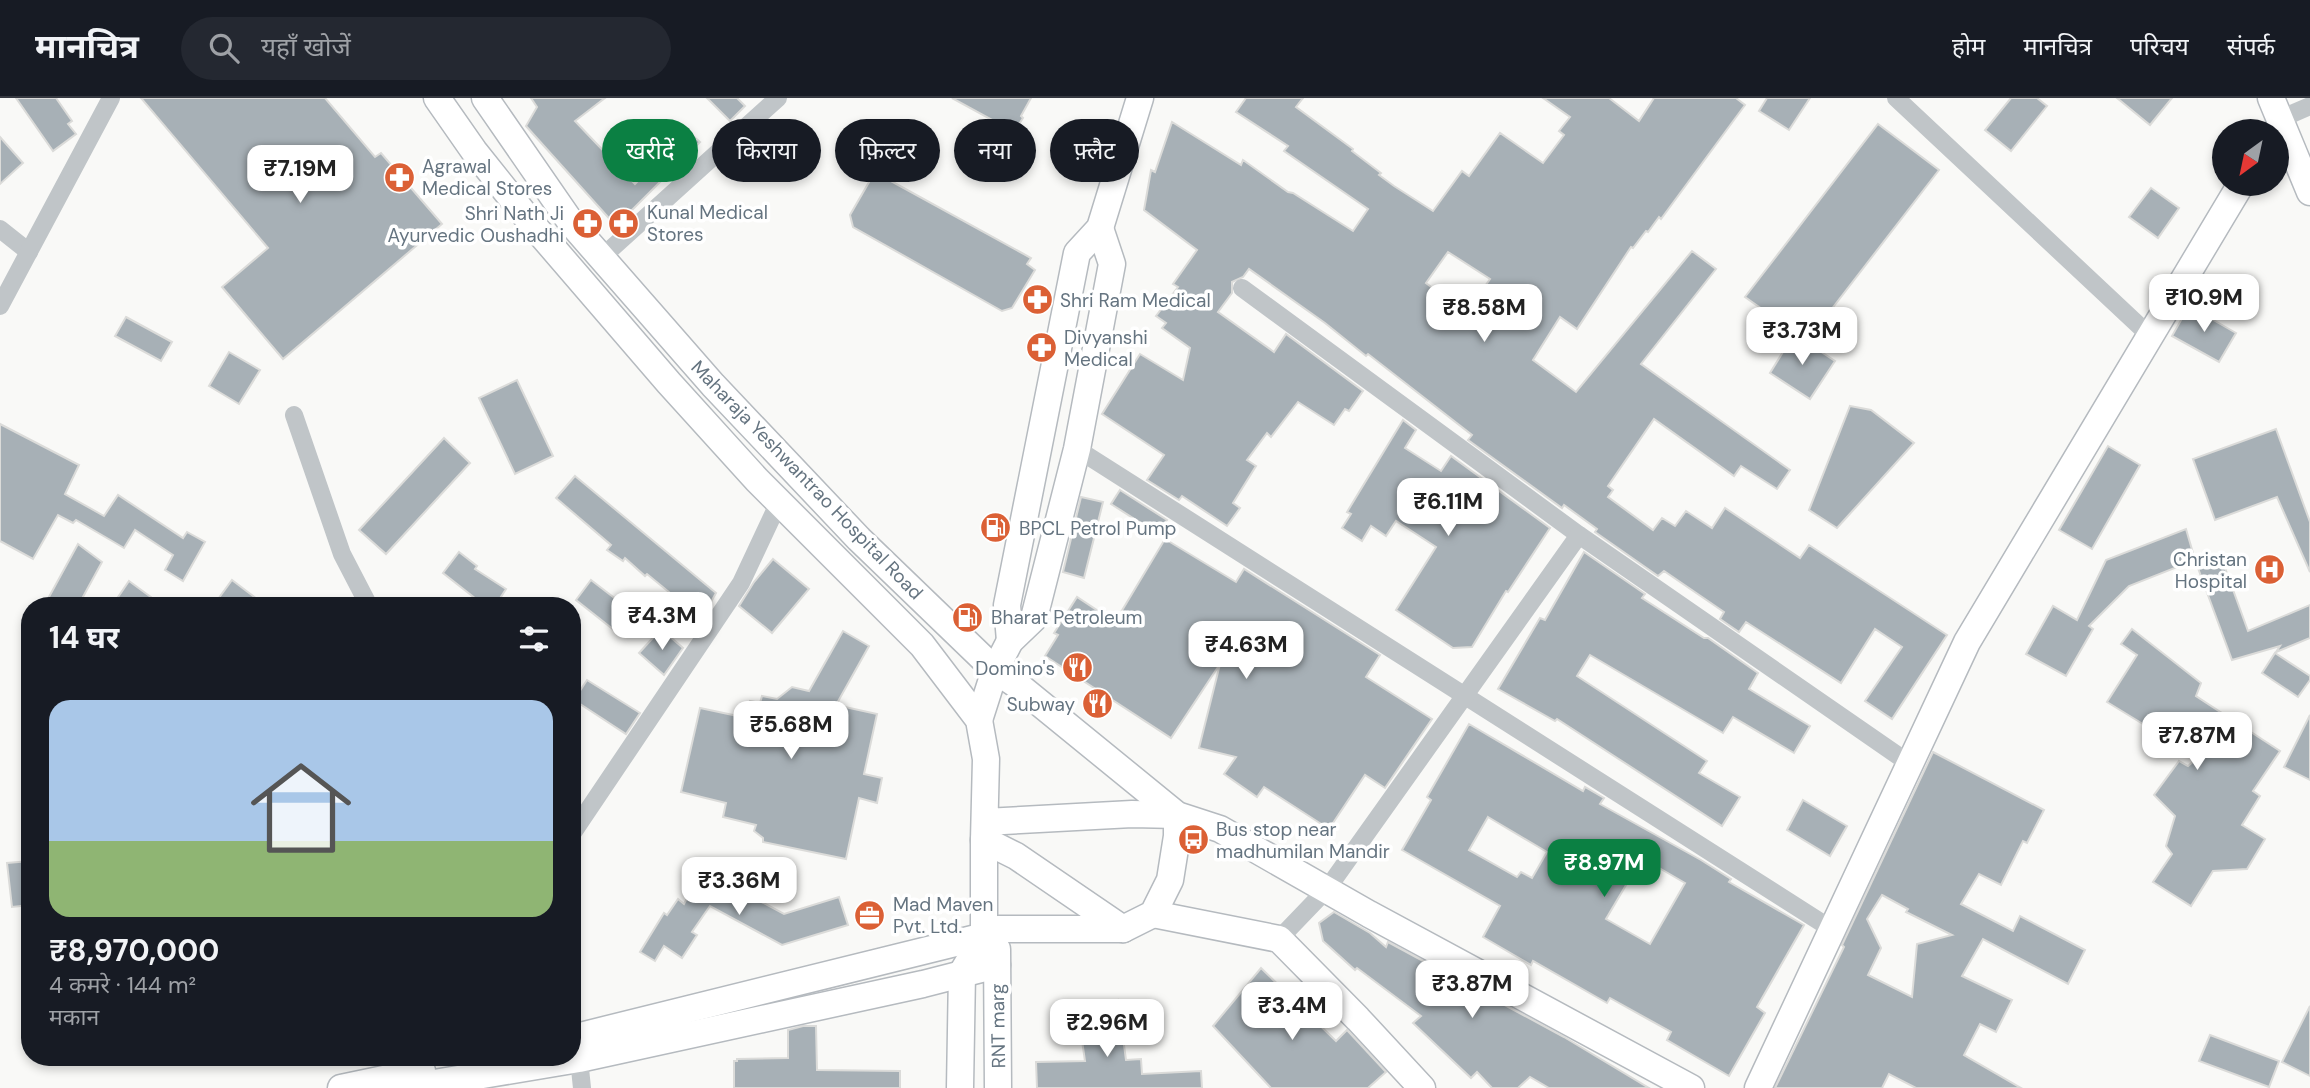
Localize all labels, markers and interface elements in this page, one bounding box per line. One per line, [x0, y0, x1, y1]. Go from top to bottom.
search box [181, 17, 671, 80]
text: मानचित्र [35, 25, 139, 68]
icon: search [205, 29, 243, 67]
text: यहाँ खोजें [261, 30, 351, 64]
text: होम [1952, 31, 1985, 62]
text: मानचित्र [2023, 31, 2092, 62]
text: परिचय [2130, 31, 2189, 62]
text: संपर्क [2227, 31, 2275, 62]
chip: खरीदें [602, 119, 698, 182]
chip: किराया [712, 119, 821, 182]
chip: फ़िल्टर [835, 119, 940, 182]
chip: नया [954, 119, 1036, 182]
chip: फ़्लैट [1050, 119, 1139, 182]
north arrow [2212, 119, 2289, 196]
map controls [2212, 119, 2289, 196]
pin: ₹7.19M [243, 146, 357, 205]
text: ₹7.19M [263, 153, 337, 183]
place label: Agrawal Medical Stores [422, 154, 552, 201]
pharmacy icon: Agrawal Medical Stores [382, 160, 416, 194]
place label: Kunal Medical Stores [647, 200, 768, 247]
place label: Shri Nath Ji Ayurvedic Oushadhi [388, 201, 564, 248]
pharmacy icon: Kunal Medical Stores [607, 206, 641, 240]
pharmacy icon: Shri Nath Ji Ayurvedic Oushadhi [570, 207, 604, 241]
pin: ₹10.9M [2147, 274, 2261, 334]
text: ₹10.9M [2165, 282, 2243, 312]
pharmacy icon: Shri Ram Medical [1020, 283, 1054, 317]
pin: ₹8.58M [1427, 285, 1541, 344]
place label: Shri Ram Medical [1060, 288, 1211, 313]
text: ₹8.58M [1442, 292, 1526, 322]
pin: ₹3.73M [1745, 308, 1859, 367]
text: ₹3.73M [1762, 315, 1842, 345]
place label: Divyanshi Medical [1064, 325, 1148, 372]
pharmacy icon: Divyanshi Medical [1024, 331, 1058, 365]
street label: Maharaja Yeshwantrao Hospital Road [686, 355, 928, 605]
pin: ₹6.11M [1391, 478, 1505, 538]
text: ₹6.11M [1413, 486, 1483, 516]
fuel station icon: BPCL Petrol Pump [979, 511, 1013, 545]
place label: BPCL Petrol Pump [1019, 516, 1177, 541]
place label: Christan Hospital [2173, 547, 2247, 594]
hospital icon: Christan Hospital [2253, 553, 2287, 587]
pin: ₹4.3M [613, 592, 711, 652]
text: ₹4.3M [627, 600, 697, 630]
fuel station icon: Bharat Petroleum [951, 600, 985, 634]
place label: Bharat Petroleum [991, 605, 1143, 630]
text: 14 घर [49, 618, 119, 657]
icon: filters [515, 620, 553, 658]
pin: ₹4.63M [1189, 622, 1303, 681]
text: ₹4.63M [1204, 629, 1288, 659]
restaurant icon: Domino's [1061, 651, 1095, 685]
place label: Domino's [975, 656, 1055, 681]
restaurant icon: Subway [1081, 687, 1115, 721]
place label: Subway [1007, 692, 1075, 717]
pin: ₹5.68M [734, 702, 848, 761]
text: ₹5.68M [749, 709, 833, 739]
pin: ₹7.87M [2140, 712, 2254, 772]
text: ₹7.87M [2158, 720, 2236, 750]
icon: home [238, 745, 364, 871]
place label: Bus stop near madhumilan Mandir [1216, 817, 1390, 864]
bus stop icon: Bus stop near madhumilan Mandir [1176, 823, 1210, 857]
pin: ₹8.97M [1547, 840, 1661, 899]
text: ₹8.97M [1564, 847, 1644, 877]
pin: ₹3.36M [682, 858, 796, 917]
text: ₹3.36M [698, 865, 780, 895]
place label: Mad Maven Pvt. Ltd. [893, 892, 993, 939]
office icon: Mad Maven Pvt. Ltd. [853, 898, 887, 932]
text: ₹8,970,000 [49, 931, 219, 970]
pin: ₹3.87M [1415, 960, 1529, 1020]
text: ₹3.87M [1432, 968, 1512, 998]
text: 4 कमरे · 144 m² [49, 970, 196, 1000]
pin: ₹3.4M [1243, 982, 1341, 1042]
street label: RNT marg [985, 983, 1011, 1069]
text: ₹3.4M [1257, 990, 1327, 1020]
pin: ₹2.96M [1050, 1000, 1164, 1059]
text: मकान [49, 1002, 99, 1032]
text: ₹2.96M [1066, 1007, 1148, 1037]

